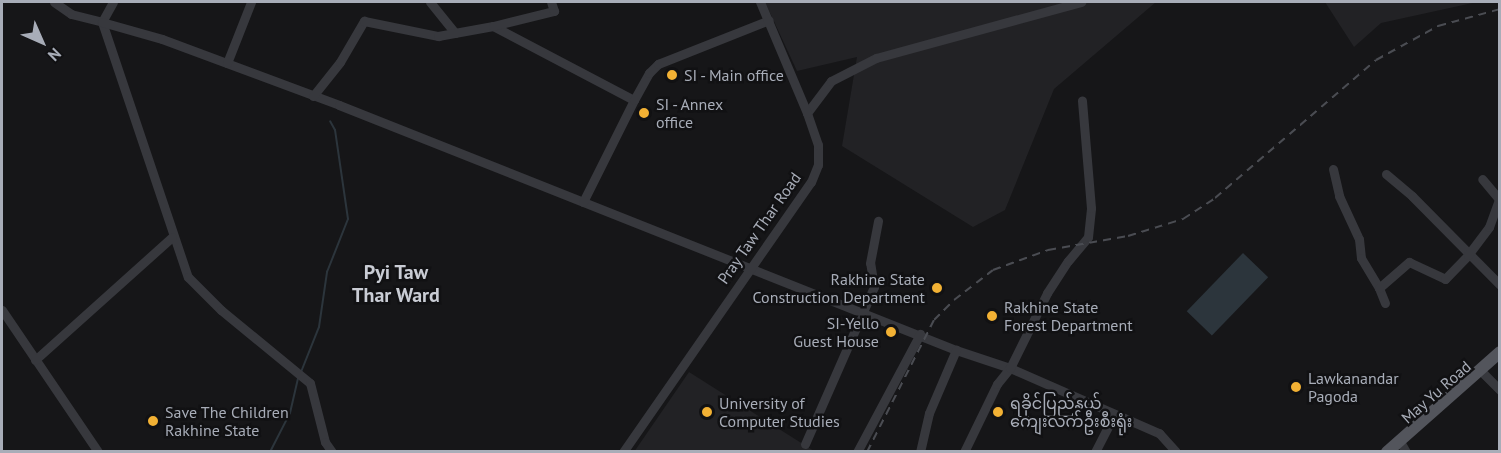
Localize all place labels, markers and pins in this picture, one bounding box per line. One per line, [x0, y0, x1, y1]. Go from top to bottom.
place label: SI - Main office [684, 65, 786, 85]
marker: SI - Main office [665, 68, 679, 82]
place label: SI - Annex office [656, 94, 726, 132]
marker: SI - Annex office [637, 106, 651, 120]
place label: Rakhine State Construction Department [753, 269, 925, 307]
marker: Rakhine State Construction Department [930, 281, 944, 295]
place label: Rakhine State Forest Department [1004, 297, 1133, 335]
marker: Rakhine State Forest Department [985, 309, 999, 323]
place label: SI-Yello Guest House [793, 313, 879, 351]
marker: SI-Yello Guest House [884, 325, 898, 339]
place label: Lawkanandar Pagoda [1308, 368, 1399, 406]
marker: Lawkanandar Pagoda [1289, 380, 1303, 394]
place label: University of Computer Studies [719, 393, 840, 431]
place label: ရခိုင်ပြည်နယ် ကျေးလက်ဦးစီးရုံး [1010, 393, 1132, 431]
place label: Save The Children Rakhine State [165, 402, 289, 440]
marker: University of Computer Studies [700, 405, 714, 419]
marker: ရခိုင်ပြည်နယ် ကျေးလက်ဦးစီးရုံး [991, 405, 1005, 419]
marker: Save The Children Rakhine State [146, 414, 160, 428]

